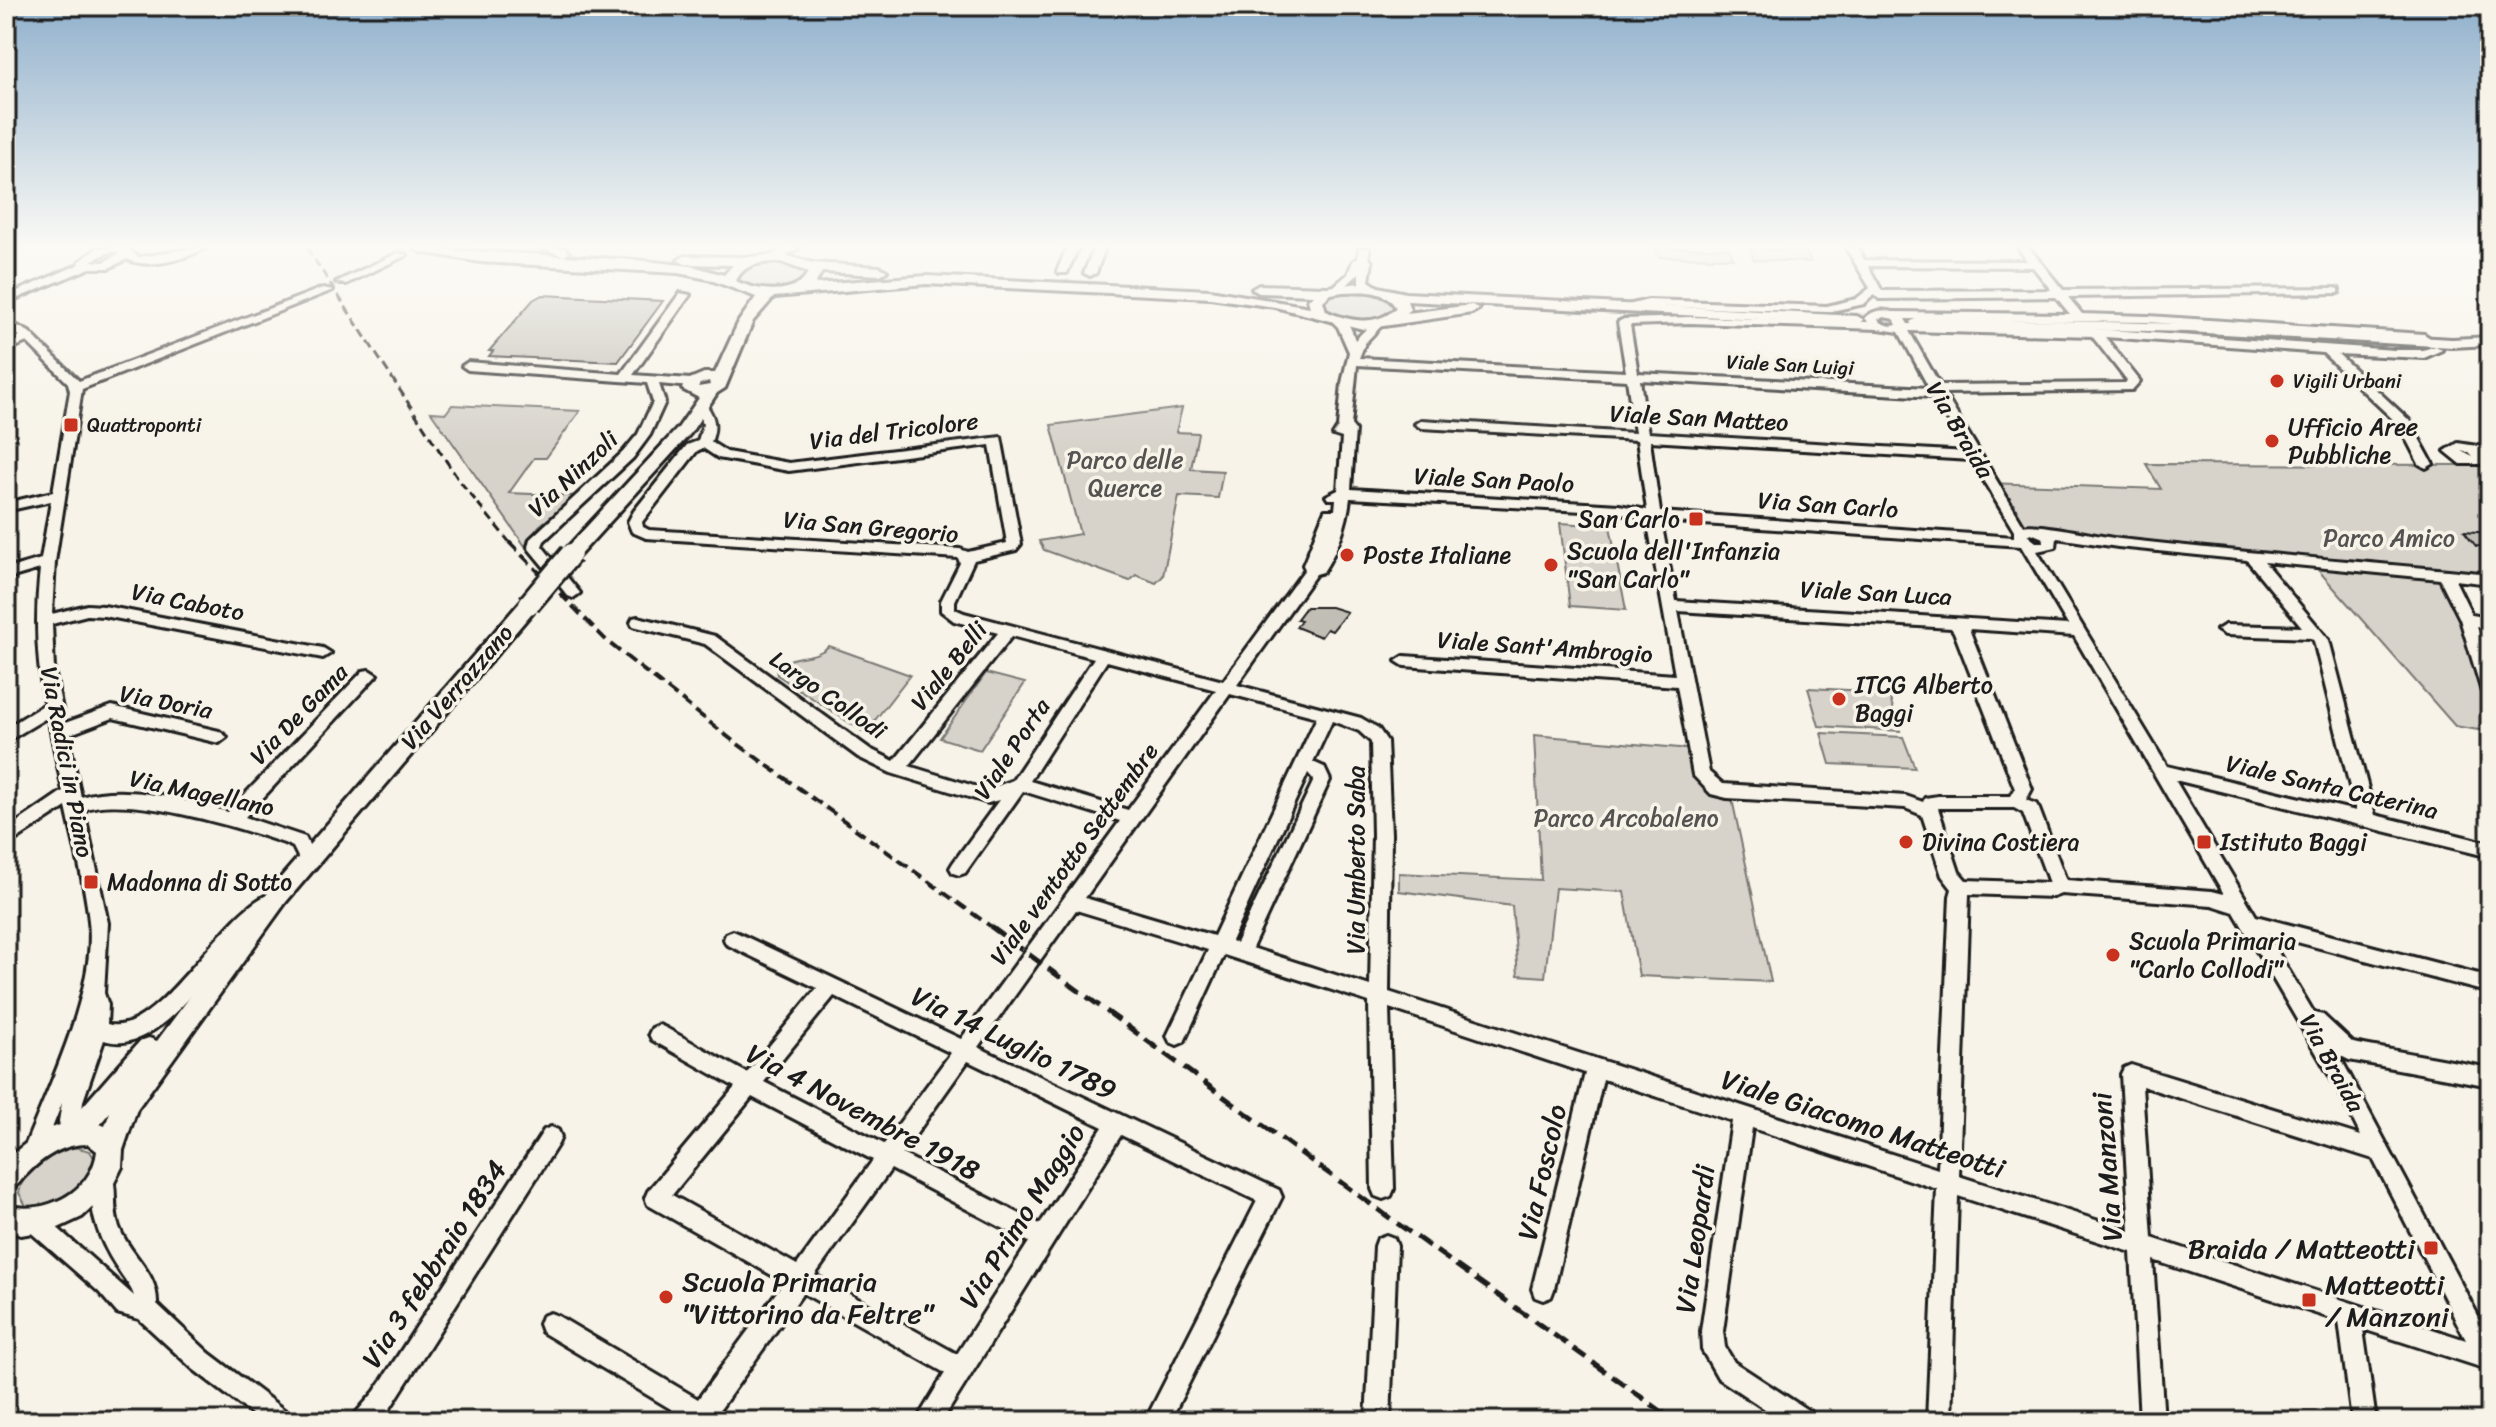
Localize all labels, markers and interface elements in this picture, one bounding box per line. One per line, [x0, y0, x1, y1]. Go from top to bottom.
street label: Viale San Luigi [1725, 344, 1856, 386]
place label: Vigili Urbani [2293, 364, 2403, 399]
marker: Vigili Urbani [2268, 372, 2286, 390]
street label: Via Braida [1914, 373, 2006, 488]
street label: Viale San Matteo [1609, 392, 1789, 444]
street label: Via del Tricolore [807, 400, 981, 462]
place label: Ufficio Aree Pubbliche [2288, 406, 2418, 476]
place label: Quattroponti [87, 408, 203, 443]
marker: Quattroponti [62, 416, 80, 434]
street label: Via Ninzoli [517, 419, 630, 528]
marker: Ufficio Aree Pubbliche [2263, 432, 2281, 450]
park label: Parco delle Querce [1066, 439, 1184, 509]
street label: Viale San Paolo [1413, 455, 1575, 505]
street label: Via San Carlo [1756, 479, 1900, 531]
street label: Via San Gregorio [782, 498, 960, 556]
place label: San Carlo [1578, 498, 1680, 540]
marker: San Carlo [1687, 510, 1705, 528]
park label: Parco Amico [2323, 517, 2455, 559]
place label: Scuola dell'Infanzia "San Carlo" [1567, 530, 1780, 600]
place label: Poste Italiane [1363, 534, 1512, 576]
marker: Poste Italiane [1338, 546, 1356, 564]
marker: Scuola dell'Infanzia "San Carlo" [1542, 556, 1560, 574]
street label: Viale San Luca [1799, 568, 1953, 618]
street label: Via Caboto [128, 570, 248, 634]
street label: Viale Belli [899, 611, 999, 720]
street label: Via Verrazzano [390, 614, 524, 760]
street label: Viale Sant'Ambrogio [1436, 619, 1654, 675]
street label: Largo Collodi [760, 639, 897, 752]
street label: Via De Gama [239, 652, 360, 775]
street label: Via Radici in Piano [28, 663, 106, 861]
place label: ITCG Alberto Baggi [1854, 664, 1993, 734]
street label: Via Doria [116, 672, 217, 732]
street label: Viale Porta [962, 689, 1062, 809]
marker: ITCG Alberto Baggi [1830, 690, 1848, 708]
street label: Viale ventotto Settembre [979, 733, 1170, 974]
street label: Viale Santa Caterina [2222, 742, 2442, 832]
street label: Via Magellano [126, 757, 278, 829]
street label: Via Umberto Saba [1335, 766, 1377, 954]
park label: Parco Arcobaleno [1533, 797, 1719, 839]
place label: Divina Costiera [1922, 821, 2080, 863]
place label: Istituto Baggi [2219, 821, 2368, 863]
marker: Divina Costiera [1897, 833, 1915, 851]
marker: Istituto Baggi [2195, 833, 2213, 851]
place label: Madonna di Sotto [107, 861, 292, 903]
marker: Madonna di Sotto [82, 873, 100, 891]
place label: Scuola Primaria "Carlo Collodi" [2129, 920, 2296, 990]
marker: Scuola Primaria "Carlo Collodi" [2104, 946, 2122, 964]
street label: Via 14 Luglio 1789 [903, 972, 1125, 1114]
street label: Via Braida [2288, 1006, 2377, 1121]
street label: Via 4 Novembre 1918 [737, 1030, 989, 1195]
street label: Viale Giacomo Matteotti [1715, 1055, 2012, 1193]
street label: Via Manzoni [2077, 1090, 2137, 1243]
street label: Via Foscolo [1503, 1099, 1581, 1245]
street label: Via Primo Maggio [945, 1113, 1099, 1319]
street label: Via 3 febbraio 1834 [348, 1150, 520, 1378]
street label: Via Leopardi [1660, 1160, 1730, 1316]
place label: Braida / Matteotti [2188, 1224, 2416, 1273]
marker: Braida / Matteotti [2422, 1239, 2440, 1257]
place label: Scuola Primaria "Vittorino da Feltre" [682, 1257, 935, 1338]
place label: Matteotti / Manzoni [2325, 1260, 2450, 1341]
marker: Scuola Primaria "Vittorino da Feltre" [657, 1288, 675, 1306]
marker: Matteotti / Manzoni [2300, 1291, 2318, 1309]

